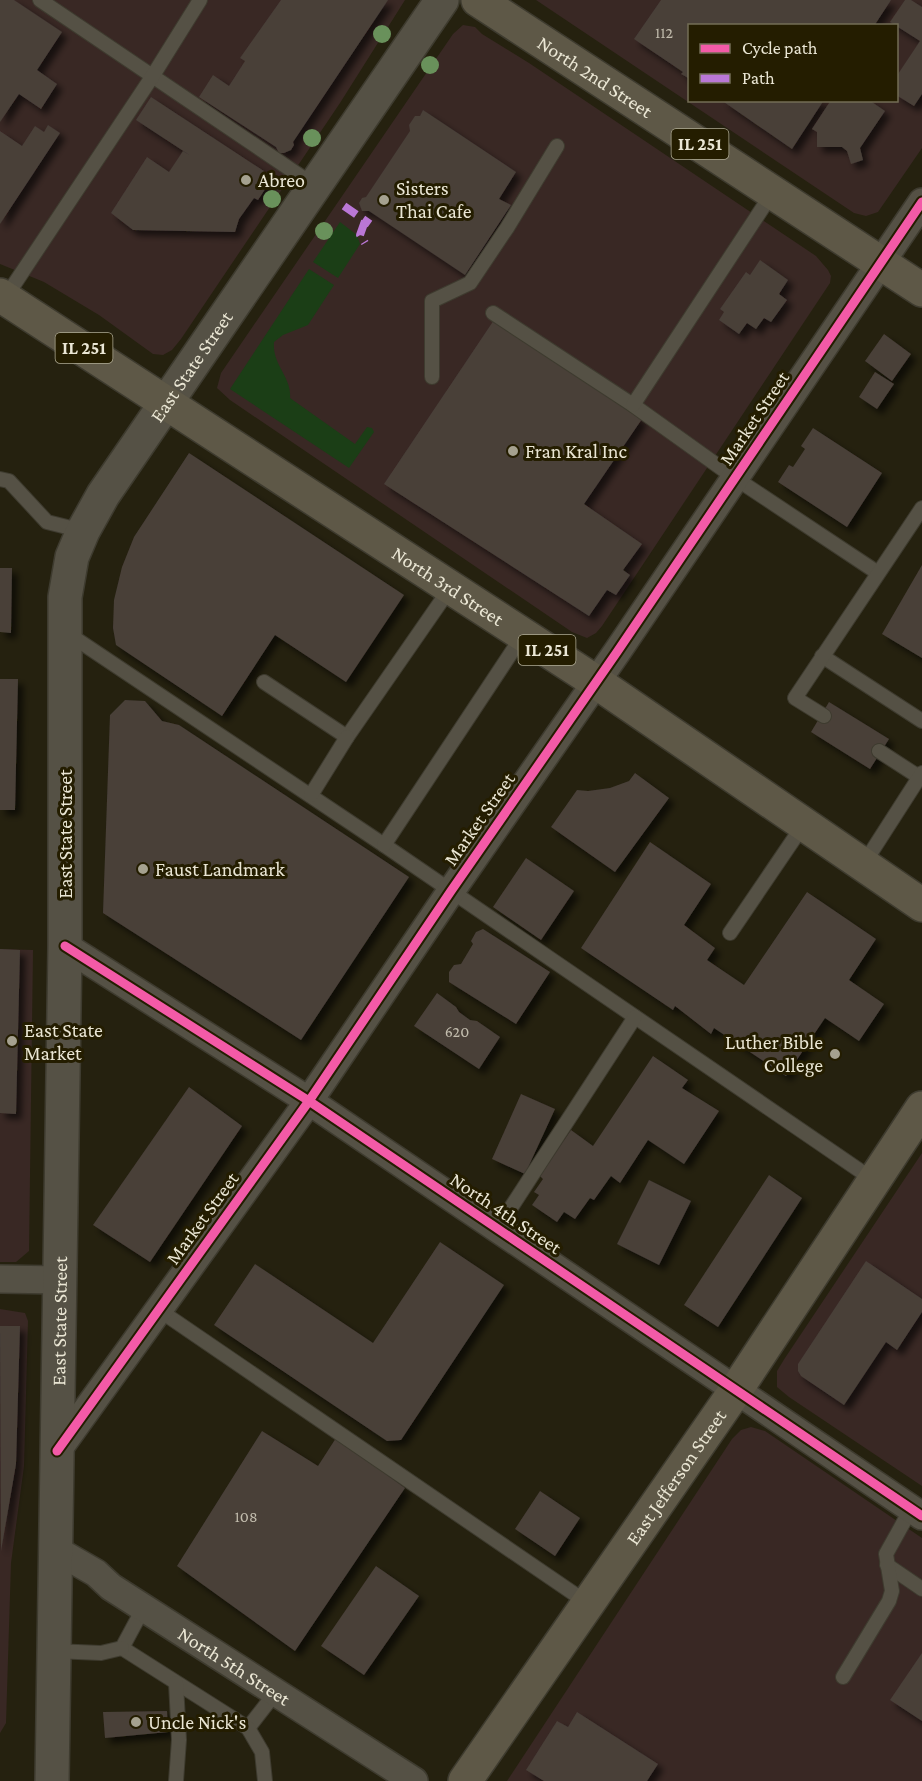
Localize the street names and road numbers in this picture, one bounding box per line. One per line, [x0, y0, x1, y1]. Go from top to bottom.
street label: North 2nd Street [534, 31, 657, 122]
road number: IL 251 [672, 129, 728, 159]
street label: East State Street [145, 306, 237, 426]
road number: IL 251 [56, 333, 112, 363]
street label: Market Street [715, 367, 794, 469]
street label: North 3rd Street [388, 542, 508, 630]
road number: IL 251 [518, 635, 576, 665]
street label: Market Street [439, 768, 519, 870]
street label: East State Street [54, 769, 76, 899]
street label: Market Street [161, 1167, 243, 1268]
street label: North 4th Street [446, 1168, 566, 1258]
street label: East State Street [47, 1256, 71, 1386]
street label: East Jefferson Street [621, 1405, 731, 1549]
street label: North 5th Street [174, 1622, 295, 1710]

